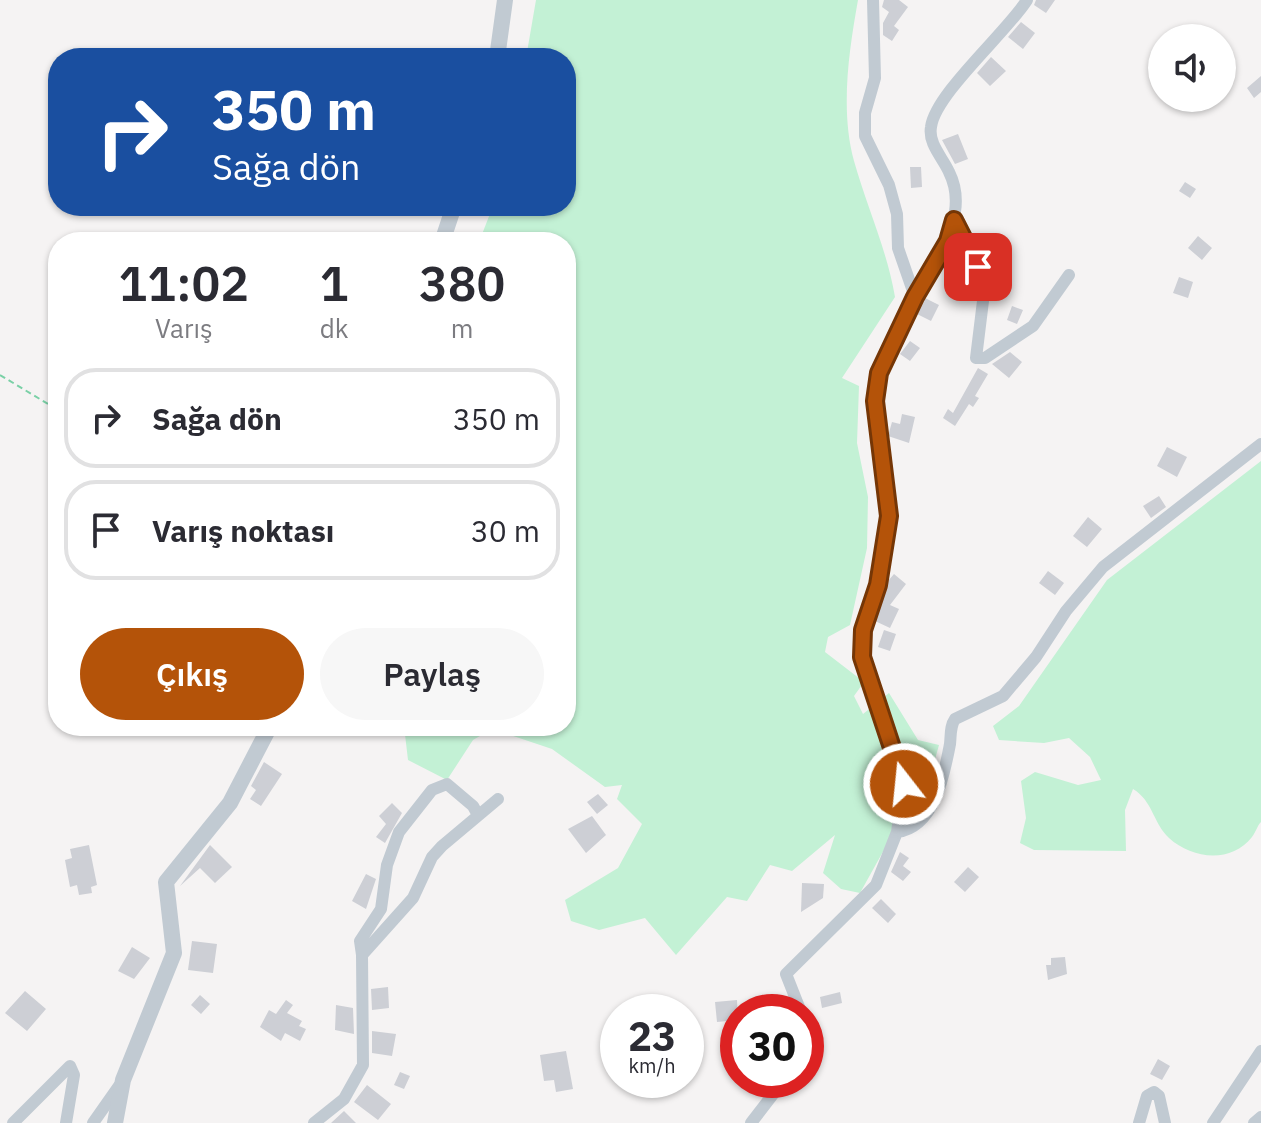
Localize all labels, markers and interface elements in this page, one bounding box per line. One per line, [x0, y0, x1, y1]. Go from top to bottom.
map controls [1148, 24, 1236, 112]
button: sound [1148, 24, 1236, 112]
text: 350 m [212, 73, 376, 145]
icon: right [80, 80, 184, 184]
text: Sağa dön [212, 143, 360, 190]
pin [944, 233, 1012, 301]
icon: arrive [956, 245, 1000, 289]
text: 11:02 [119, 252, 249, 314]
text: 1 [320, 252, 348, 314]
text: 380 [419, 252, 505, 314]
text: Varış [155, 311, 213, 345]
text: dk [320, 311, 348, 345]
text: m [451, 311, 474, 345]
icon: right [84, 396, 128, 440]
text: Sağa dön [152, 399, 282, 438]
text: 350 m [453, 399, 540, 438]
icon: arrive [84, 508, 128, 552]
text: Varış noktası [152, 511, 334, 550]
text: 30 m [471, 511, 540, 550]
button: Çıkış [80, 628, 304, 720]
button: Paylaş [320, 628, 544, 720]
position arrow [862, 742, 946, 826]
speed limit sign: 30 [720, 994, 824, 1098]
text: 23 [628, 1010, 676, 1062]
text: km/h [628, 1052, 676, 1079]

